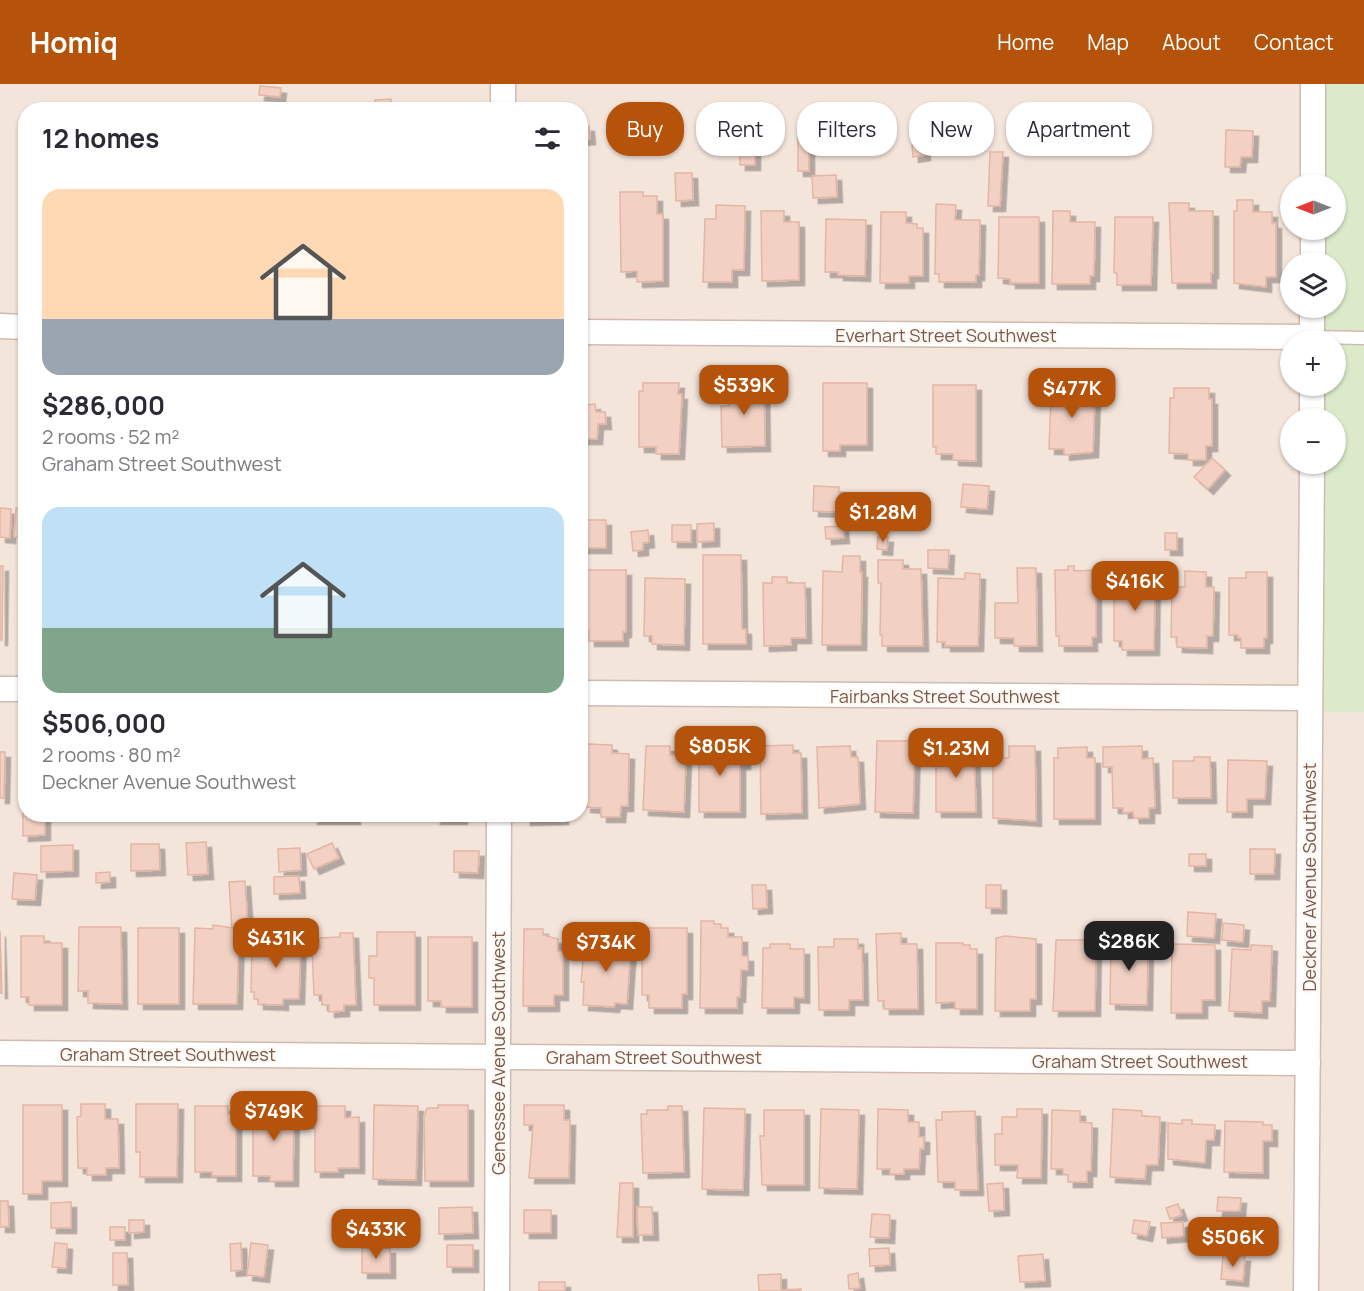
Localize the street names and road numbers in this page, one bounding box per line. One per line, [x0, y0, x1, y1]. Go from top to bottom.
street label: Everhart Street Southwest [835, 323, 1057, 347]
street label: Fairbanks Street Southwest [830, 684, 1060, 708]
street label: Deckner Avenue Southwest [1297, 763, 1321, 991]
street label: Genessee Avenue Southwest [486, 931, 510, 1175]
street label: Graham Street Southwest [60, 1042, 276, 1066]
street label: Graham Street Southwest [546, 1045, 762, 1069]
street label: Graham Street Southwest [1032, 1049, 1248, 1073]

